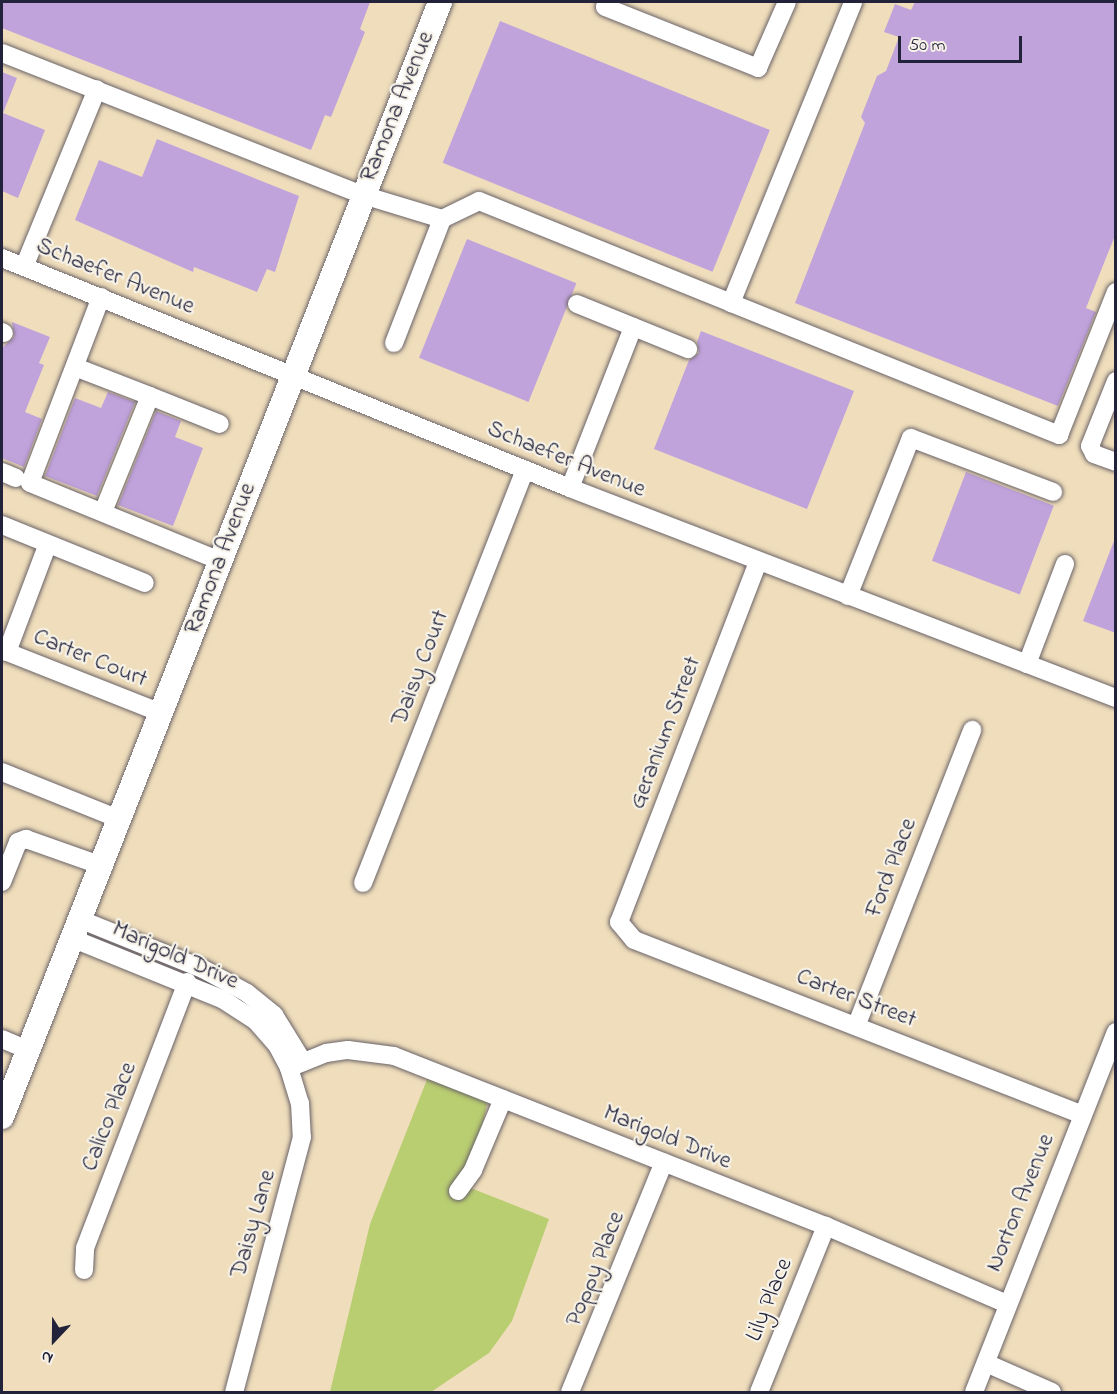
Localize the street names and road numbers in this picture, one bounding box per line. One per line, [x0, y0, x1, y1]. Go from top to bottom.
street label: Ramona Avenue [355, 27, 441, 187]
street label: Schaefer Avenue [32, 232, 198, 322]
street label: Schaefer Avenue [483, 415, 649, 505]
street label: Ramona Avenue [179, 479, 263, 639]
street label: Daisy Court [386, 606, 456, 730]
street label: Carter Court [29, 623, 151, 695]
street label: Geranium Street [624, 653, 708, 813]
street label: Ford Place [860, 814, 924, 922]
street label: Marigold Drive [107, 915, 243, 997]
street label: Carter Street [792, 963, 920, 1035]
street label: Calico Place [76, 1058, 144, 1176]
street label: Marigold Drive [599, 1099, 735, 1177]
street label: Norton Avenue [980, 1130, 1062, 1276]
street label: Daisy Lane [225, 1167, 283, 1281]
street label: Poppy Place [560, 1207, 632, 1331]
street label: Lily Place [740, 1254, 800, 1346]

